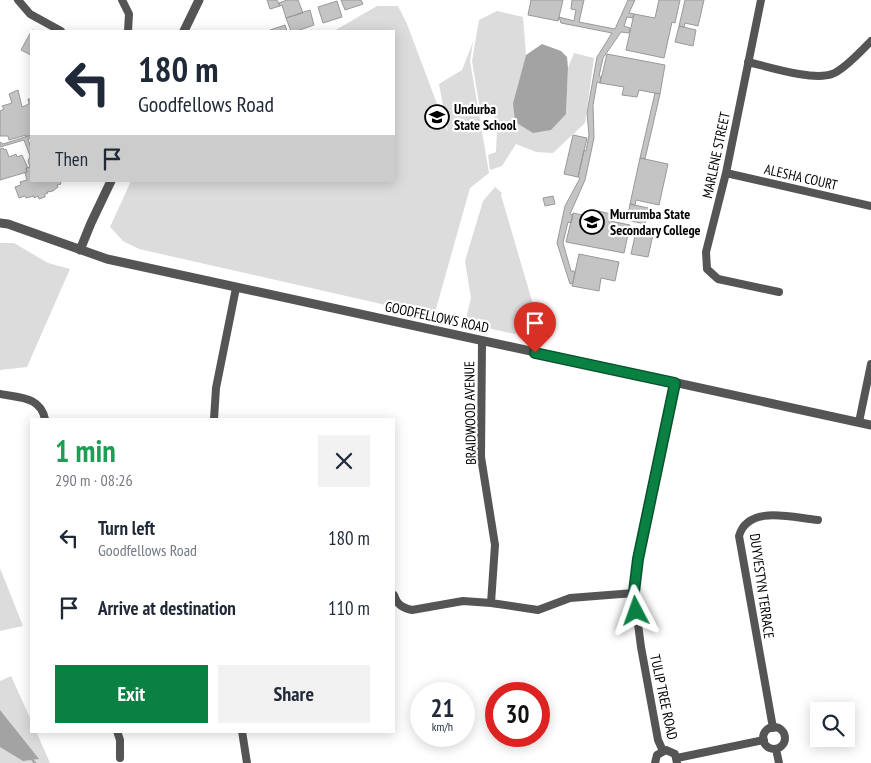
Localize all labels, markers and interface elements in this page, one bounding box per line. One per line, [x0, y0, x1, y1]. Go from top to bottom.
text: 180 m [138, 46, 219, 92]
icon: left [55, 50, 120, 115]
text: Goodfellows Road [138, 90, 274, 118]
place label: Undurba State School [454, 100, 517, 134]
school or university icon: Undurba State School [424, 104, 450, 130]
street label: MARLENE STREET [698, 109, 734, 200]
icon: arrive [98, 145, 126, 173]
text: Then [55, 147, 88, 171]
street label: ALESHA COURT [763, 160, 840, 194]
place label: Murrumba State Secondary College [610, 205, 701, 239]
school or university icon: Murrumba State Secondary College [579, 209, 605, 235]
street label: GOODFELLOWS ROAD [383, 297, 491, 337]
pin [514, 302, 556, 353]
icon: arrive [521, 309, 549, 337]
street label: BRAIDWOOD AVENUE [460, 361, 480, 465]
text: 1 min [55, 431, 116, 470]
button: close [318, 435, 370, 487]
text: 290 m · 08:26 [55, 470, 133, 490]
text: Turn left [98, 516, 155, 540]
icon: left [55, 524, 83, 552]
text: 180 m [328, 526, 370, 550]
street label: DUYVESTYN TERRACE [746, 532, 778, 640]
text: Goodfellows Road [98, 540, 197, 560]
position arrow [609, 584, 661, 636]
icon: arrive [55, 594, 83, 622]
text: Arrive at destination [98, 596, 236, 620]
text: 110 m [328, 596, 370, 620]
street label: TULIP TREE ROAD [646, 653, 682, 741]
button: Exit [55, 665, 208, 723]
button: Share [218, 665, 370, 723]
speed limit sign: 30 [485, 682, 550, 747]
text: 21 [431, 692, 454, 724]
map controls [810, 702, 855, 747]
button: search [810, 702, 855, 747]
text: km/h [432, 719, 453, 734]

